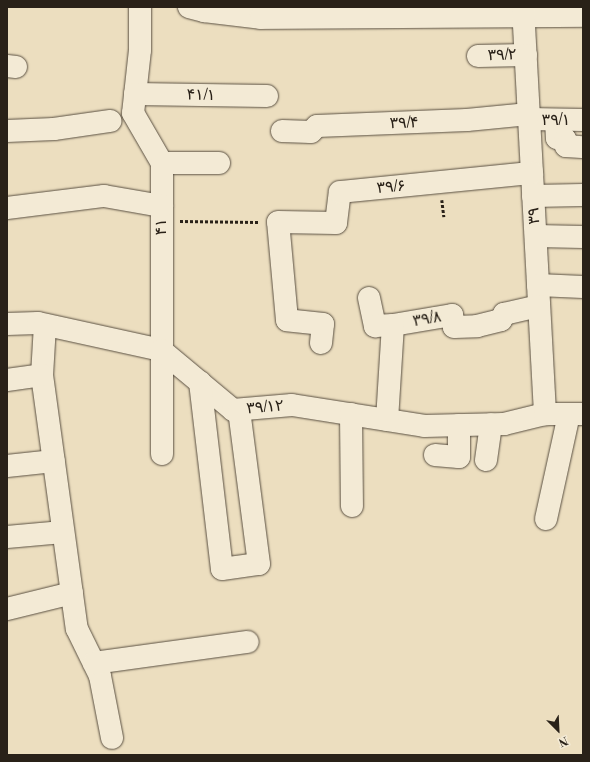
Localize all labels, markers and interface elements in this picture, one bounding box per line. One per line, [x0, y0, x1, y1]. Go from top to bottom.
street label: ۳۹/۲ [486, 45, 518, 65]
street label: ۴۱/۱ [185, 85, 217, 105]
street label: ۳۹/۱ [540, 110, 572, 130]
street label: ۳۹/۴ [388, 113, 420, 133]
street label: ۳۹/۶ [375, 176, 407, 198]
street label: ۳۹ [524, 206, 544, 226]
street label: ۴۱ [151, 218, 171, 236]
street label: ۳۹/۸ [410, 307, 444, 331]
street label: ۳۹/۱۲ [244, 396, 286, 418]
north arrow [538, 710, 578, 750]
text: N [556, 733, 570, 749]

